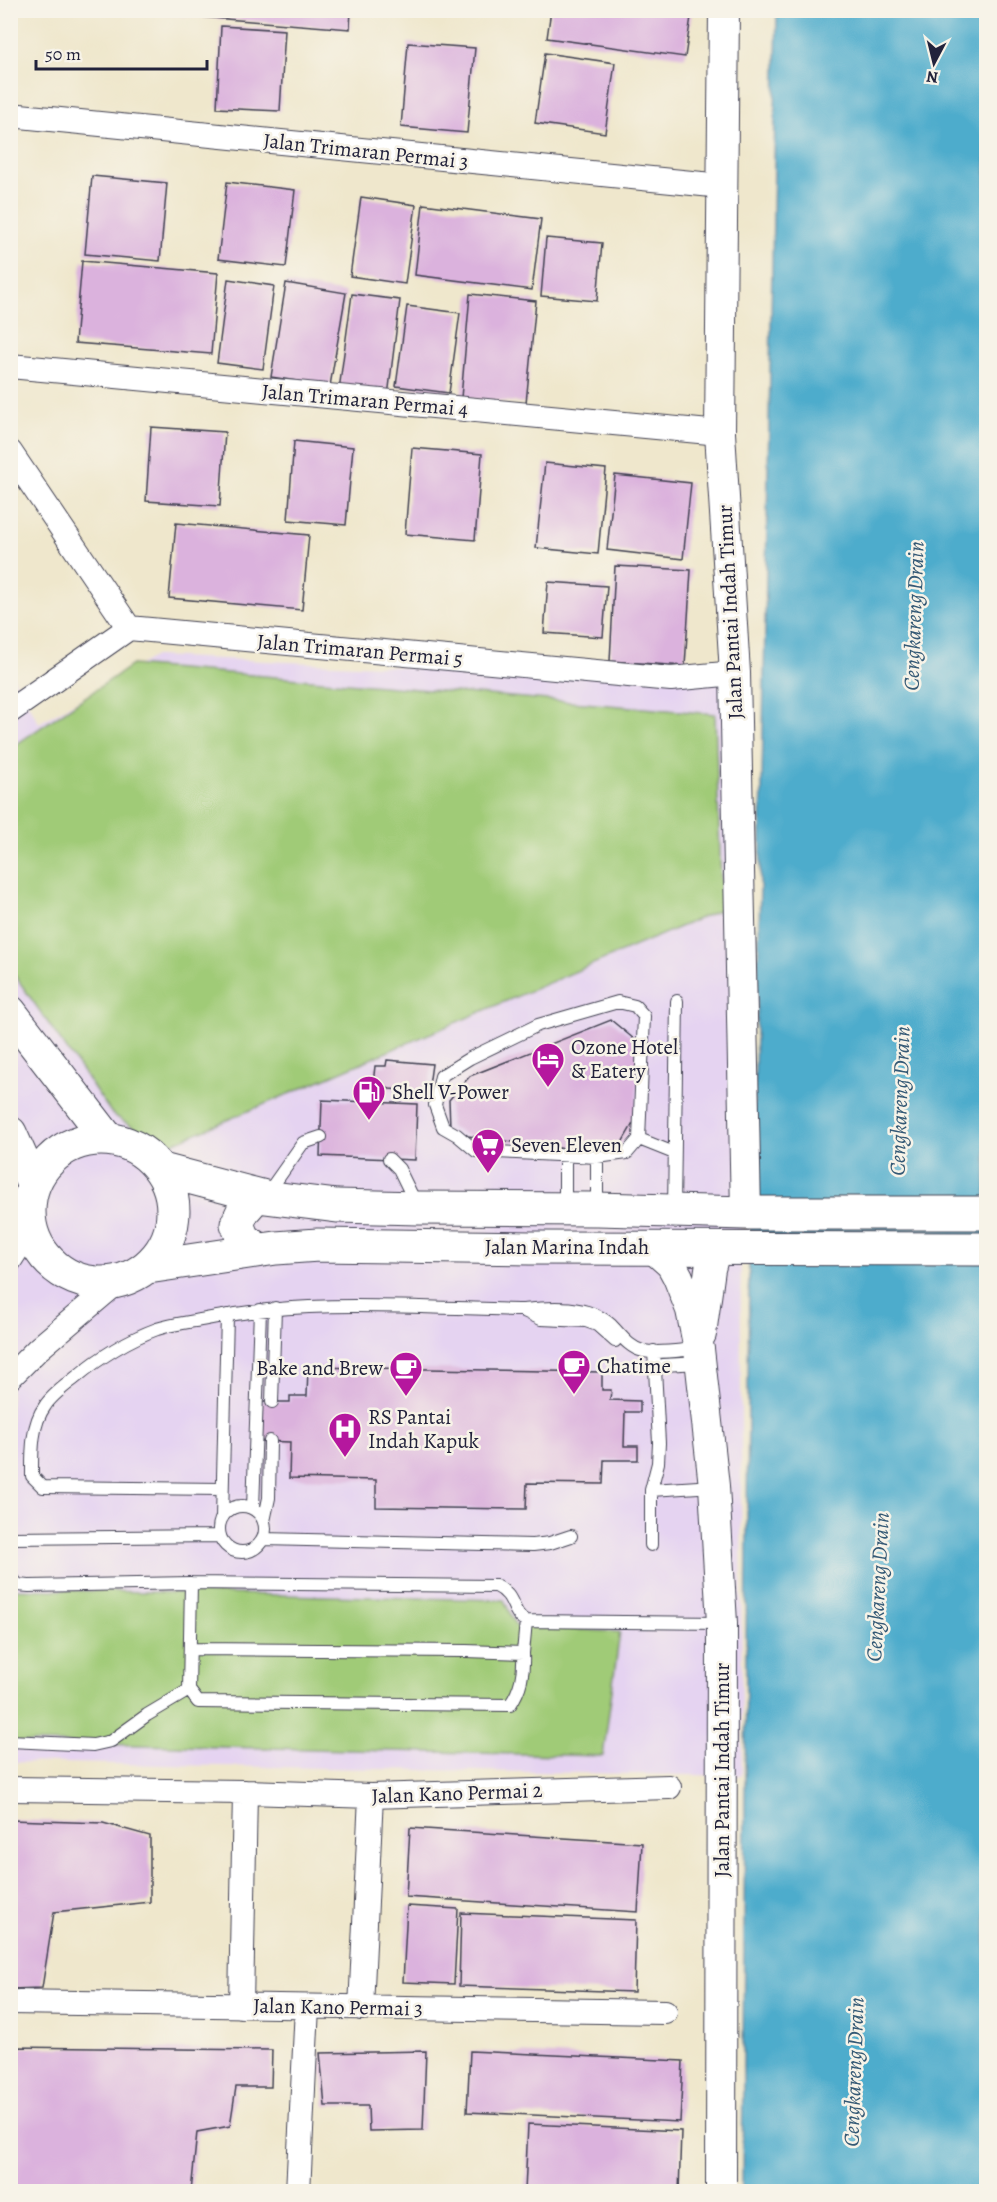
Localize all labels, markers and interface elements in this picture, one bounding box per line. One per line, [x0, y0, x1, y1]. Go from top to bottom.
scale bar [36, 33, 207, 71]
north arrow [904, 33, 964, 93]
text: 50 m [45, 42, 81, 66]
text: N [925, 65, 939, 89]
street label: Jalan Trimaran Permai 3 [262, 126, 470, 176]
street label: Jalan Trimaran Permai 4 [261, 377, 469, 423]
street label: Jalan Pantai Indah Timur [710, 504, 750, 720]
water label: Cengkareng Drain [896, 541, 932, 691]
street label: Jalan Trimaran Permai 5 [256, 627, 464, 673]
water label: Cengkareng Drain [882, 1026, 918, 1176]
place label: Ozone Hotel & Eatery [571, 1033, 678, 1085]
hotel icon: Ozone Hotel & Eatery [530, 1041, 566, 1088]
fuel station icon: Shell V-Power [351, 1074, 387, 1121]
place label: Shell V-Power [392, 1078, 509, 1106]
supermarket icon: Seven Eleven [470, 1127, 506, 1174]
place label: Seven Eleven [511, 1131, 622, 1159]
street label: Jalan Marina Indah [485, 1233, 649, 1261]
cafe icon: Chatime [556, 1348, 592, 1395]
cafe icon: Bake and Brew [388, 1350, 424, 1397]
place label: Chatime [597, 1352, 671, 1380]
place label: Bake and Brew [256, 1354, 383, 1382]
place label: RS Pantai Indah Kapuk [368, 1403, 480, 1455]
hospital icon: RS Pantai Indah Kapuk [327, 1411, 363, 1458]
water label: Cengkareng Drain [859, 1511, 897, 1663]
street label: Jalan Pantai Indah Timur [708, 1663, 736, 1877]
street label: Jalan Kano Permai 2 [371, 1776, 543, 1810]
street label: Jalan Kano Permai 3 [253, 1992, 423, 2022]
water label: Cengkareng Drain [836, 1997, 872, 2147]

